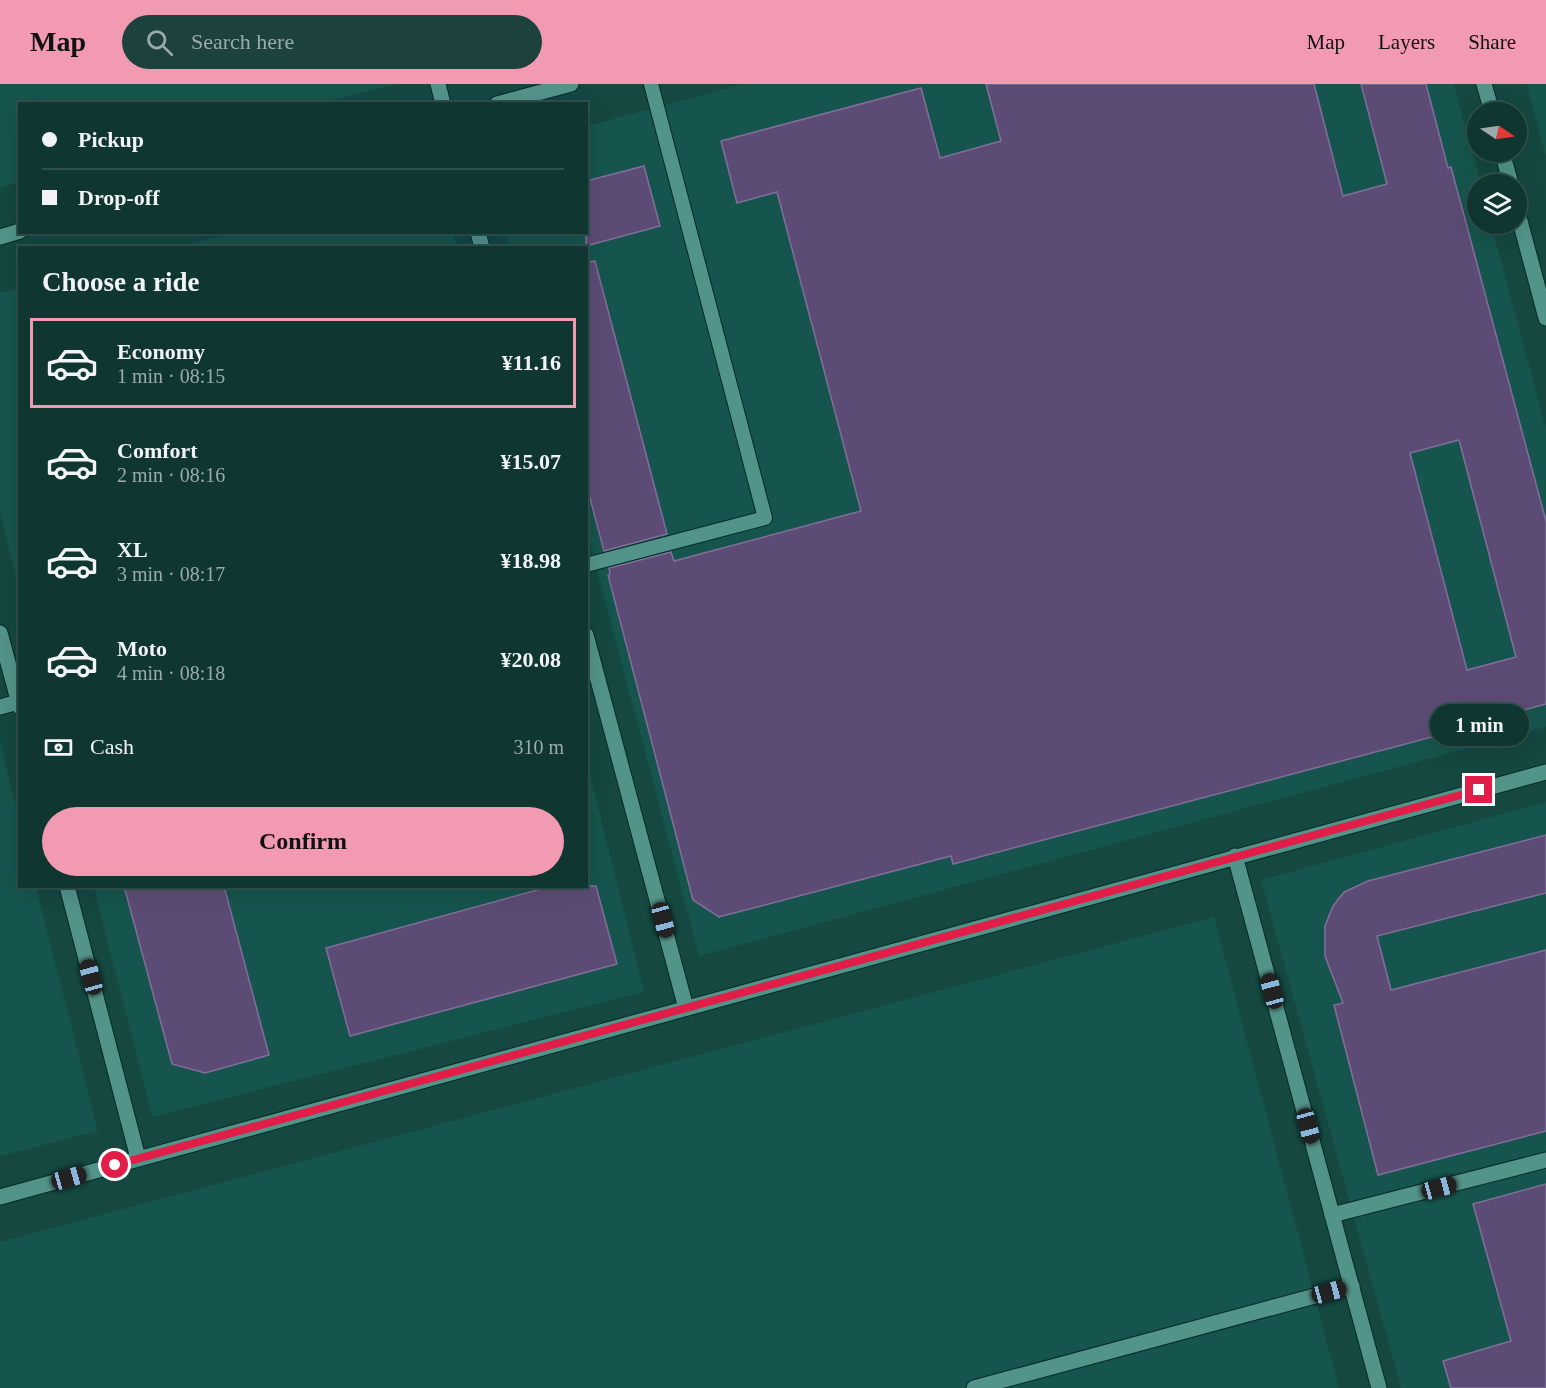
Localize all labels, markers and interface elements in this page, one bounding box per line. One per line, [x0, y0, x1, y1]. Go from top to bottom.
search box [122, 15, 542, 69]
text: Map [30, 26, 86, 57]
icon: search [143, 26, 176, 59]
text: Search here [191, 29, 294, 54]
text: Map [1307, 30, 1345, 54]
text: Layers [1378, 30, 1435, 54]
text: Share [1468, 30, 1516, 54]
north arrow [1467, 102, 1527, 162]
map controls [1467, 102, 1527, 234]
text: Pickup [78, 127, 144, 152]
button: layers [1467, 174, 1527, 234]
text: Drop-off [78, 185, 159, 210]
text: Choose a ride [42, 267, 200, 297]
icon: car [45, 336, 99, 390]
text: Economy [117, 339, 205, 364]
text: ¥11.16 [502, 350, 561, 375]
text: 1 min · 08:15 [117, 365, 225, 387]
icon: car [45, 435, 99, 489]
text: Comfort [117, 438, 198, 463]
text: ¥15.07 [501, 449, 561, 474]
text: 2 min · 08:16 [117, 464, 225, 486]
icon: car [45, 534, 99, 588]
text: XL [117, 537, 148, 562]
text: ¥18.98 [501, 548, 561, 573]
text: 3 min · 08:17 [117, 563, 225, 585]
icon: car [45, 633, 99, 687]
text: Moto [117, 636, 167, 661]
text: ¥20.08 [501, 647, 561, 672]
text: 4 min · 08:18 [117, 662, 225, 684]
callout: 1 min [1430, 703, 1528, 745]
text: 1 min [1455, 714, 1504, 736]
icon: cash [42, 731, 75, 764]
text: Cash [90, 734, 134, 759]
text: 310 m [513, 736, 564, 758]
route end [1465, 776, 1492, 803]
button: Confirm [42, 807, 564, 876]
car [650, 900, 676, 940]
car [78, 957, 104, 997]
car [1259, 971, 1285, 1011]
car [1295, 1106, 1321, 1146]
route start [101, 1151, 128, 1178]
car [49, 1164, 89, 1192]
car [1419, 1175, 1459, 1201]
car [1309, 1279, 1349, 1305]

